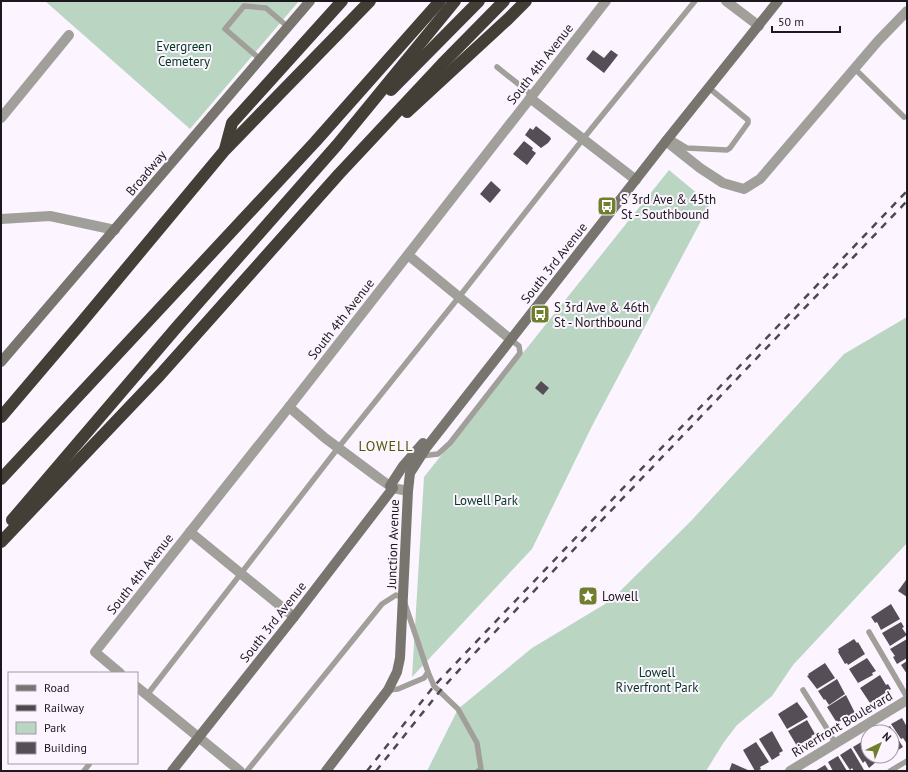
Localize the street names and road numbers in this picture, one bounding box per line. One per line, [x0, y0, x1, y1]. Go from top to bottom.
street label: South 4th Avenue [503, 20, 577, 108]
street label: Broadway [122, 147, 170, 199]
street label: South 3rd Avenue [517, 219, 591, 307]
street label: South 4th Avenue [304, 275, 378, 363]
street label: Junction Avenue [383, 499, 403, 590]
street label: South 4th Avenue [103, 530, 177, 618]
street label: South 3rd Avenue [236, 578, 310, 666]
street label: Riverfront Boulevard [788, 687, 896, 761]

